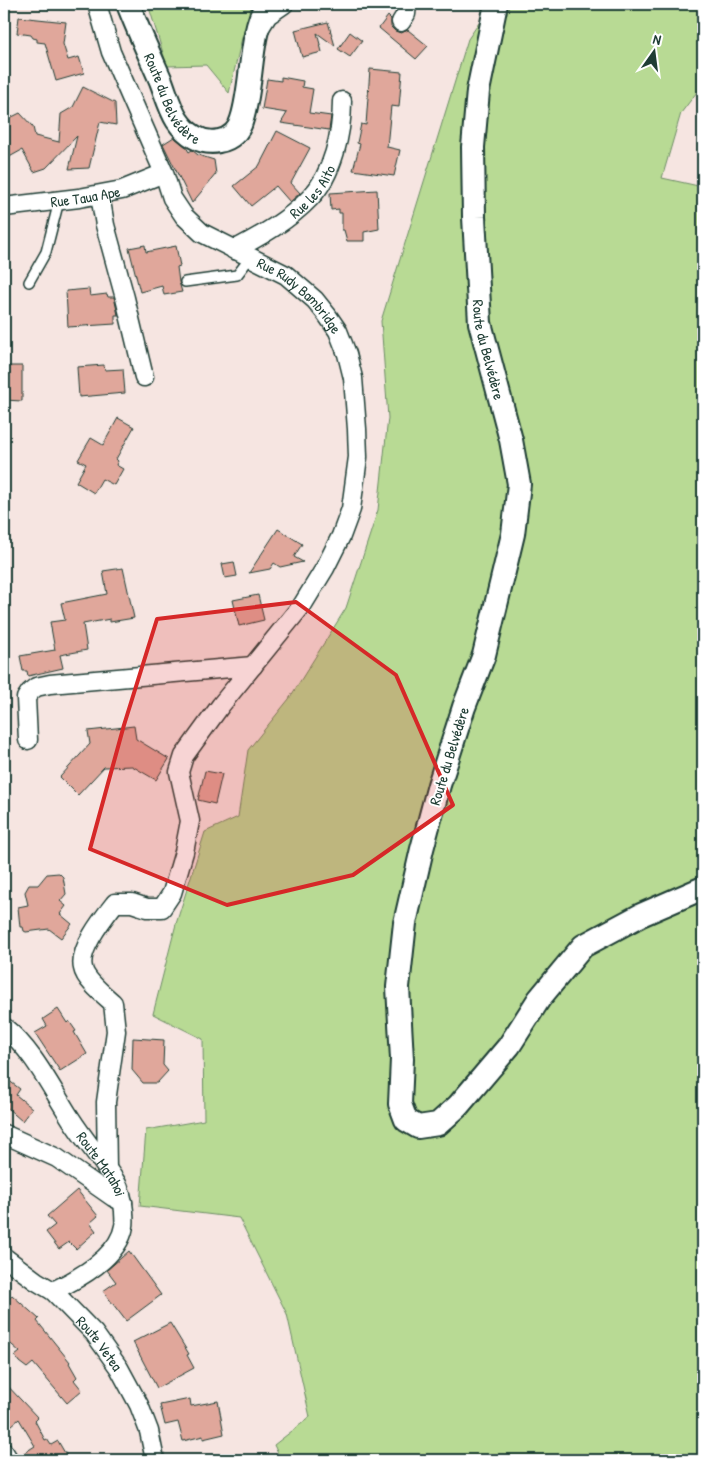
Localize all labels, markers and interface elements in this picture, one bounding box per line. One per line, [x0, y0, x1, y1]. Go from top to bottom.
north arrow [630, 28, 680, 78]
text: N [651, 29, 664, 49]
street label: Route du Belvédère [139, 50, 204, 149]
street label: Rue les Aito [285, 162, 340, 223]
street label: Rue Taua Ape [49, 180, 122, 212]
street label: Rue Rudy Bambridge [254, 252, 347, 337]
street label: Route du Belvédère [468, 299, 510, 402]
street label: Route du Belvédère [424, 704, 474, 808]
street label: Route Matahoi [72, 1127, 132, 1198]
street label: Route Vetea [72, 1311, 128, 1375]

